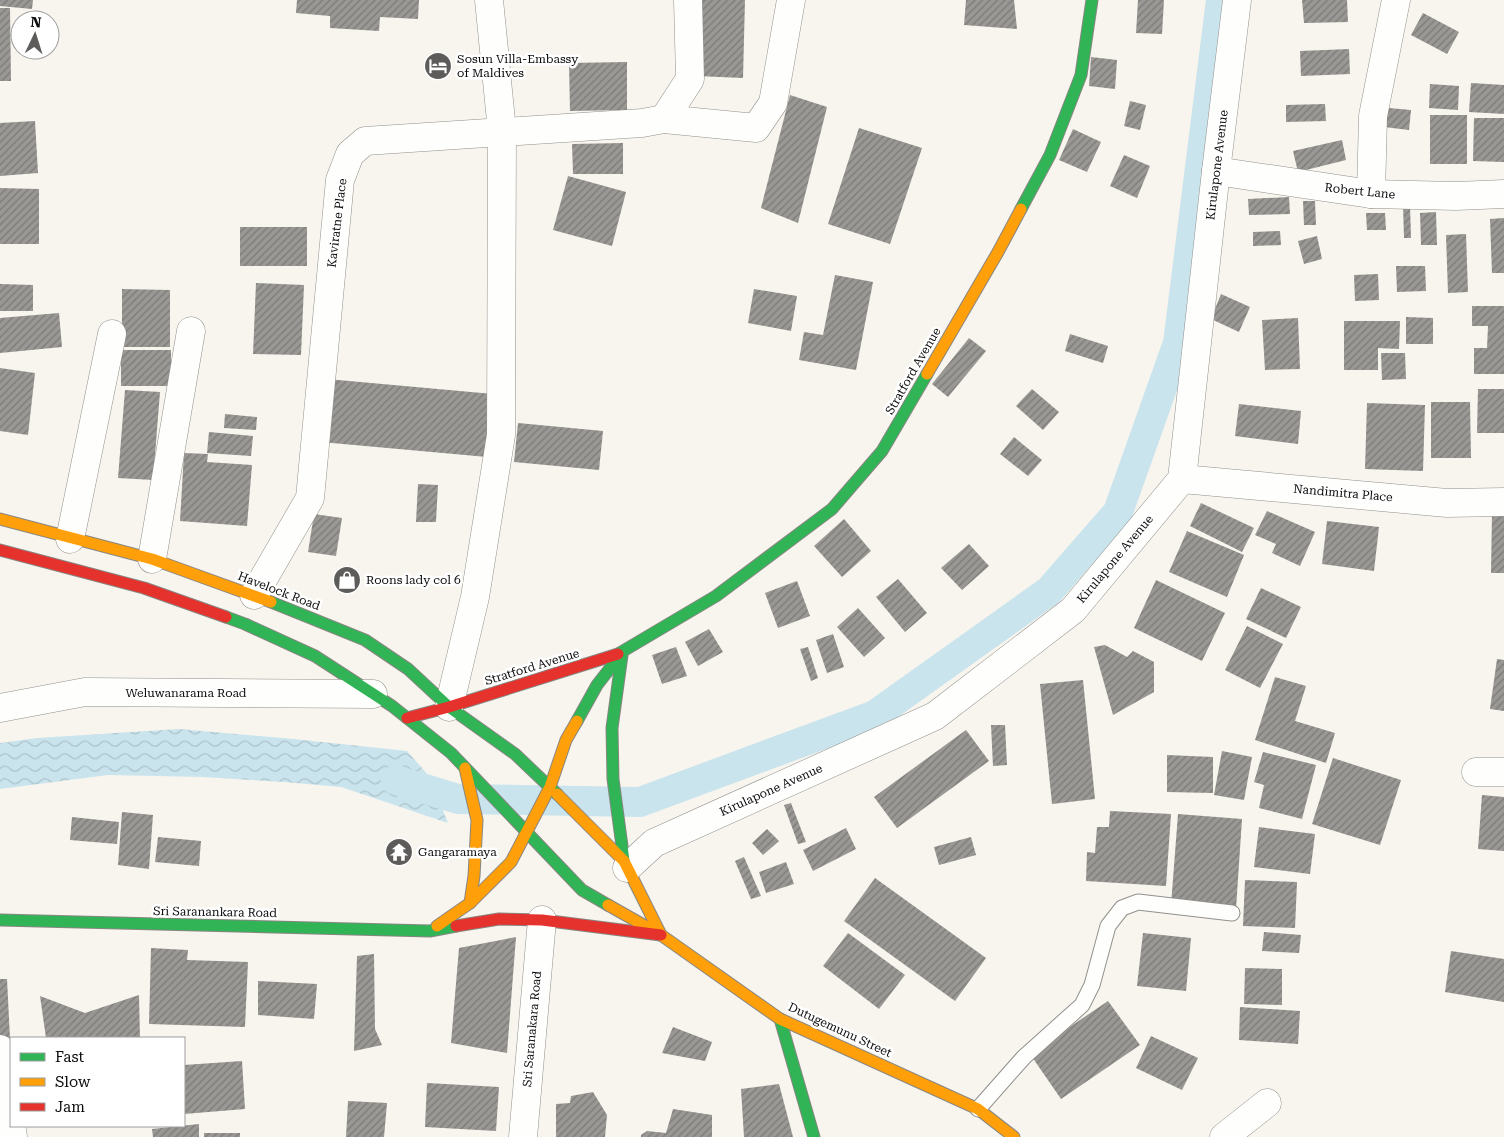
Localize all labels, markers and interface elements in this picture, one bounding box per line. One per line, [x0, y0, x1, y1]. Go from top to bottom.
north arrow [10, 10, 60, 60]
text: N [30, 14, 42, 30]
hotel icon: Sosun Villa-Embassy of Maldives [423, 51, 453, 81]
place label: Sosun Villa-Embassy of Maldives [457, 52, 579, 80]
street label: Kirulapone Avenue [1203, 109, 1231, 221]
street label: Kaviratne Place [325, 177, 349, 268]
street label: Robert Lane [1324, 180, 1396, 202]
street label: Stratford Avenue [882, 325, 944, 417]
street label: Nandimitra Place [1293, 482, 1394, 504]
street label: Kirulapone Avenue [1074, 512, 1156, 606]
shop icon: Roons lady col 6 [332, 565, 362, 595]
street label: Havelock Road [236, 569, 322, 613]
place label: Roons lady col 6 [366, 573, 461, 587]
street label: Stratford Avenue [483, 646, 581, 688]
street label: Weluwanarama Road [125, 686, 247, 700]
street label: Kirulapone Avenue [718, 761, 825, 819]
temple icon: Gangaramaya [384, 837, 414, 867]
place label: Gangaramaya [418, 845, 497, 859]
street label: Sri Saranankara Road [153, 904, 277, 920]
street label: Sri Saranakara Road [520, 970, 544, 1088]
street label: Dutugemunu Street [786, 1000, 894, 1060]
legend [10, 1037, 185, 1127]
text: Fast [55, 1048, 85, 1066]
text: Slow [55, 1073, 91, 1091]
text: Jam [55, 1098, 85, 1116]

